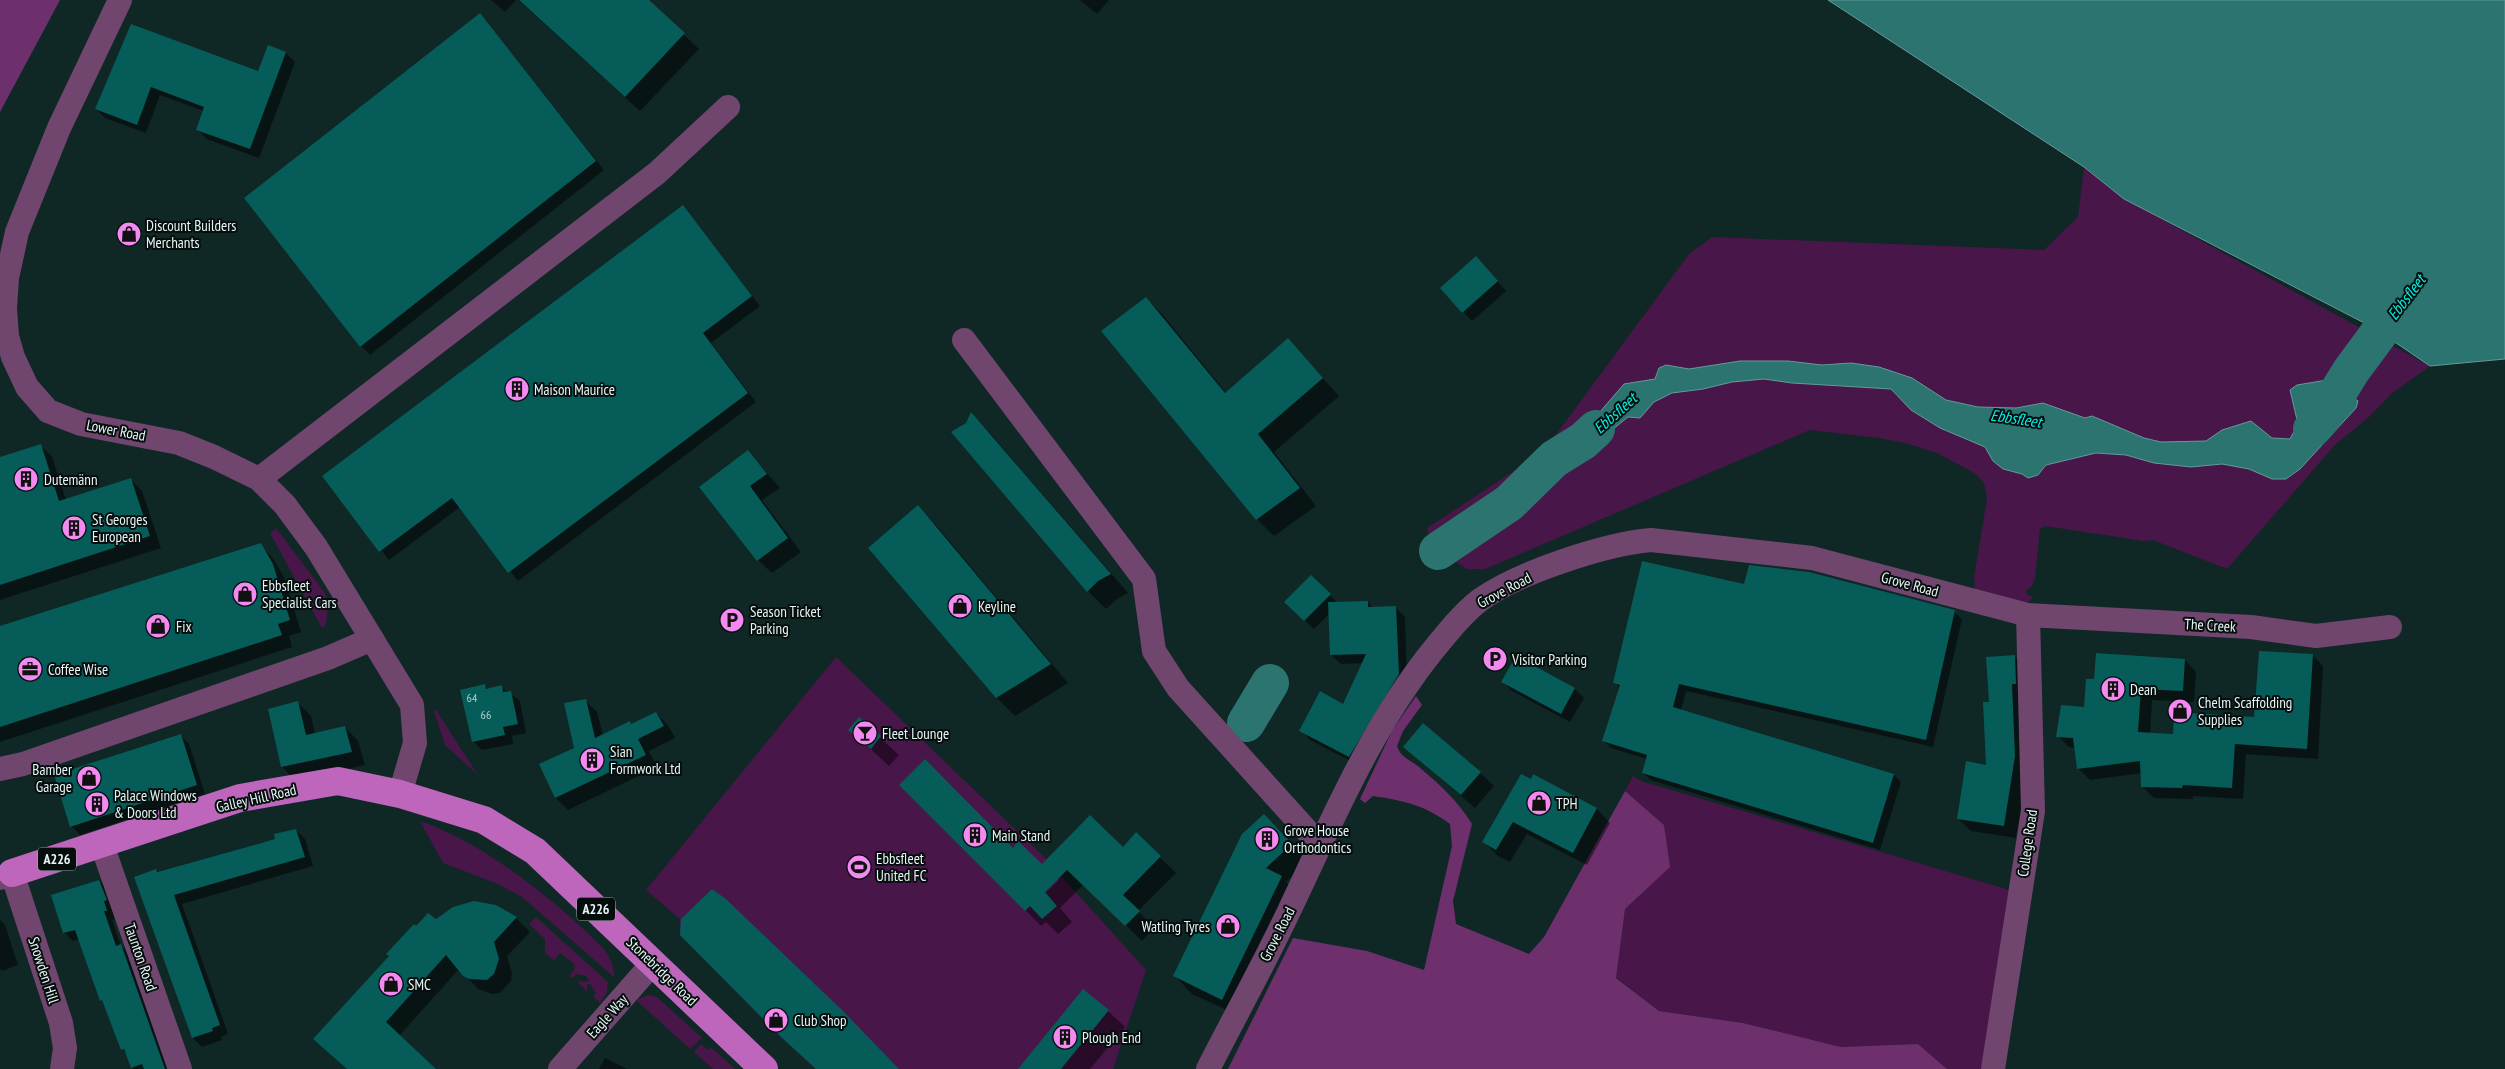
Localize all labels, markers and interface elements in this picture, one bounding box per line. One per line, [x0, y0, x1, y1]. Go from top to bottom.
place label: Discount Builders Merchants [146, 216, 236, 252]
shop icon: Discount Builders Merchants [116, 221, 142, 247]
water label: Ebbsfleet [2383, 269, 2430, 323]
building icon: Maison Maurice [504, 376, 530, 402]
place label: Maison Maurice [534, 380, 615, 399]
water label: Ebbsfleet [1589, 387, 1642, 438]
water label: Ebbsfleet [1989, 405, 2044, 432]
street label: Lower Road [85, 415, 147, 445]
building icon: Dutemänn [13, 466, 39, 492]
place label: Dutemänn [44, 470, 98, 489]
place label: St Georges European [92, 510, 148, 546]
building icon: St Georges European [61, 515, 87, 541]
street label: Grove Road [1879, 567, 1941, 601]
street label: Grove Road [1474, 568, 1534, 612]
place label: Ebbsfleet Specialist Cars [262, 576, 337, 612]
shop icon: Ebbsfleet Specialist Cars [232, 581, 258, 607]
shop icon: Keyline [947, 593, 973, 619]
place label: Keyline [978, 597, 1016, 616]
place label: Season Ticket Parking [750, 602, 821, 638]
parking icon: Season Ticket Parking [719, 607, 745, 633]
shop icon: Fix [145, 613, 171, 639]
street label: The Creek [2184, 614, 2236, 636]
place label: Fix [176, 617, 192, 636]
parking icon: Visitor Parking [1482, 646, 1508, 672]
place label: Visitor Parking [1511, 650, 1587, 669]
office icon: Coffee Wise [17, 656, 43, 682]
place label: Coffee Wise [48, 660, 108, 679]
building icon: Dean [2100, 676, 2126, 702]
place label: Dean [2130, 680, 2157, 699]
house number: 64 [467, 690, 478, 705]
place label: Chelm Scaffolding Supplies [2198, 693, 2292, 729]
shop icon: Chelm Scaffolding Supplies [2167, 698, 2193, 724]
house number: 66 [481, 707, 491, 722]
bar icon: Fleet Lounge [852, 720, 878, 746]
place label: Fleet Lounge [882, 724, 949, 743]
place label: Sian Formwork Ltd [610, 742, 681, 778]
building icon: Sian Formwork Ltd [579, 747, 605, 773]
place label: Bamber Garage [32, 760, 73, 796]
shop icon: Bamber Garage [76, 765, 102, 791]
street label: Galley Hill Road [214, 780, 298, 816]
place label: Palace Windows & Doors Ltd [114, 786, 197, 822]
shop icon: TPH [1526, 790, 1552, 816]
building icon: Palace Windows & Doors Ltd [84, 791, 110, 817]
place label: TPH [1556, 794, 1578, 813]
street label: College Road [2013, 808, 2041, 878]
place label: Grove House Orthodontics [1284, 821, 1351, 857]
building icon: Main Stand [962, 822, 988, 848]
place label: Main Stand [992, 826, 1050, 845]
building icon: Grove House Orthodontics [1254, 826, 1280, 852]
road number: A226 [38, 848, 76, 871]
place label: Ebbsfleet United FC [876, 849, 927, 885]
sports icon: Ebbsfleet United FC [846, 854, 872, 880]
road number: A226 [577, 898, 615, 921]
street label: Grove Road [1255, 904, 1299, 964]
shop icon: Watling Tyres [1215, 913, 1241, 939]
place label: Watling Tyres [1142, 917, 1210, 936]
street label: Taunton Road [121, 921, 161, 993]
street label: Stonebridge Road [622, 932, 702, 1010]
street label: Snowden Hill [24, 934, 64, 1006]
shop icon: SMC [378, 971, 404, 997]
place label: SMC [408, 975, 431, 994]
street label: Eagle Way [582, 990, 632, 1042]
shop icon: Club Shop [763, 1007, 789, 1033]
place label: Club Shop [794, 1011, 847, 1030]
building icon: Plough End [1052, 1024, 1078, 1050]
place label: Plough End [1082, 1028, 1141, 1047]

